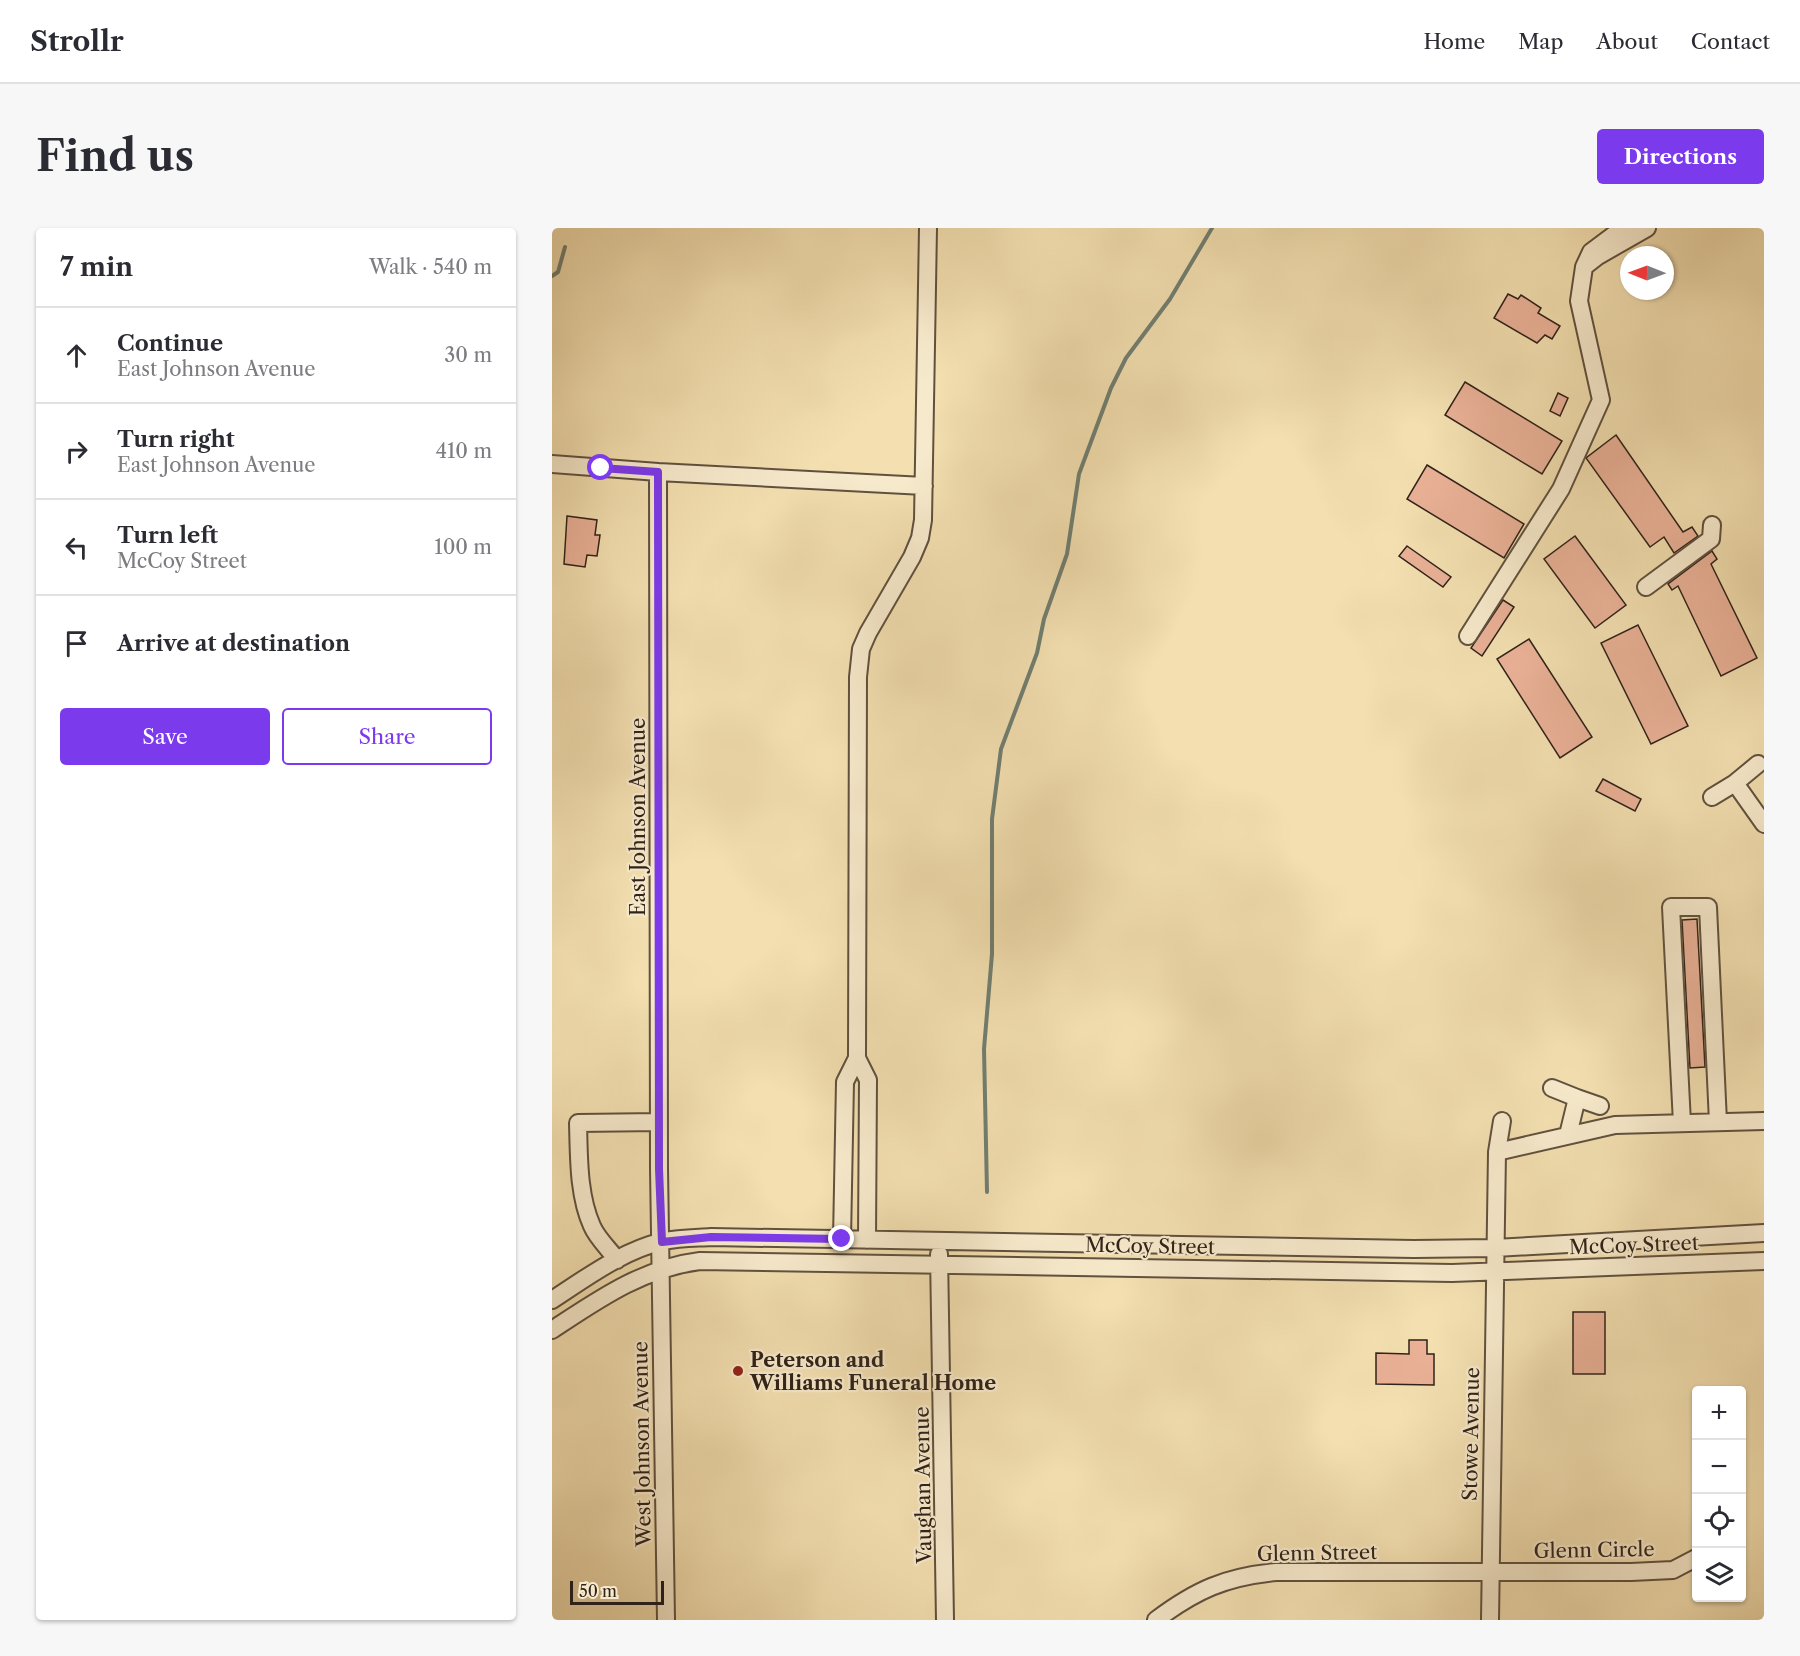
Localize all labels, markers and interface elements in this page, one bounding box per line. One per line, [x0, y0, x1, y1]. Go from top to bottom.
text: Strollr [30, 24, 124, 58]
text: Home [1424, 29, 1485, 54]
text: Map [1518, 29, 1563, 54]
text: About [1596, 29, 1658, 54]
text: Contact [1691, 29, 1770, 54]
button: Directions [1597, 129, 1764, 184]
text: Find us [36, 130, 194, 182]
north arrow [1620, 246, 1674, 300]
text: 7 min [60, 251, 133, 283]
text: Walk · 540 m [369, 255, 492, 279]
text: Continue [117, 330, 223, 357]
icon: ahead [60, 339, 93, 372]
text: 30 m [444, 343, 492, 367]
text: East Johnson Avenue [117, 357, 316, 381]
text: Turn right [117, 426, 235, 453]
icon: right [60, 435, 93, 468]
text: 410 m [435, 439, 492, 463]
text: East Johnson Avenue [117, 453, 316, 477]
route start [587, 454, 613, 480]
text: Turn left [117, 522, 218, 549]
icon: left [60, 531, 93, 564]
text: 100 m [434, 535, 492, 559]
text: McCoy Street [117, 549, 247, 573]
icon: arrive [60, 627, 93, 660]
text: Arrive at destination [117, 630, 350, 657]
button: Save [60, 708, 270, 765]
button: Share [282, 708, 492, 765]
street label: East Johnson Avenue [626, 718, 650, 916]
route end [828, 1225, 854, 1251]
street label: McCoy Street [1569, 1231, 1699, 1259]
street label: McCoy Street [1085, 1233, 1215, 1259]
street label: West Johnson Avenue [628, 1341, 656, 1548]
place label: Peterson and Williams Funeral Home [749, 1348, 996, 1395]
marker: Peterson and Williams Funeral Home [731, 1364, 745, 1378]
street label: Stowe Avenue [1458, 1367, 1484, 1501]
map controls [1692, 1386, 1746, 1602]
button: + [1692, 1386, 1746, 1440]
street label: Vaughan Avenue [910, 1406, 936, 1565]
button: − [1692, 1440, 1746, 1494]
button: locate [1692, 1494, 1746, 1548]
street label: Glenn Circle [1533, 1537, 1655, 1563]
street label: Glenn Street [1257, 1540, 1377, 1566]
button: layers [1692, 1548, 1746, 1602]
scale bar [570, 1578, 664, 1606]
text: 50 m [579, 1581, 617, 1601]

